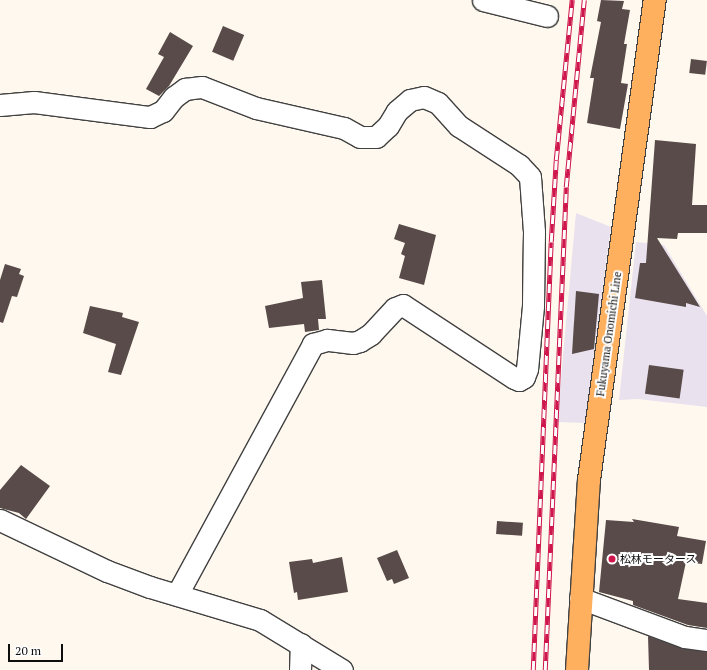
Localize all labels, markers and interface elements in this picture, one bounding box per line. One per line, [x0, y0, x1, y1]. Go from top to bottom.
street label: Fukuyama Onomichi Line [594, 271, 624, 397]
place label: 松林モータース [620, 552, 697, 566]
marker: 松林モータース [607, 554, 617, 564]
scale bar [10, 636, 65, 662]
text: 20 m [15, 643, 41, 658]

